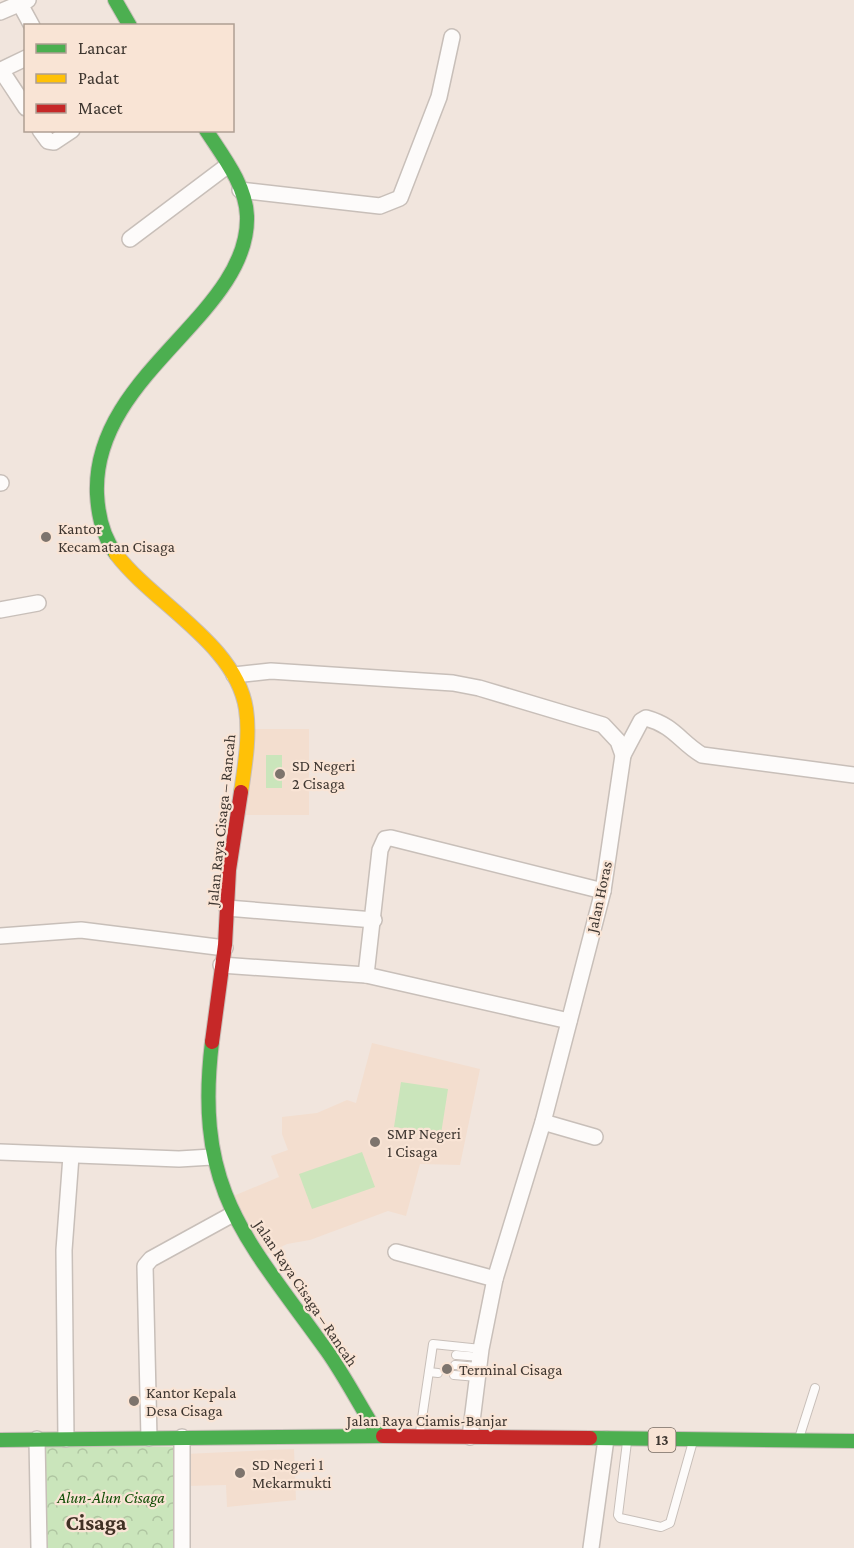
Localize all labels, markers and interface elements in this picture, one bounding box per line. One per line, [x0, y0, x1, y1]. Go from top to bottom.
legend [24, 24, 234, 132]
text: Lancar [78, 38, 128, 58]
text: Padat [78, 68, 120, 88]
text: Macet [78, 98, 124, 118]
place label: Kantor Kecamatan Cisaga [58, 520, 176, 556]
marker: Kantor Kecamatan Cisaga [39, 530, 53, 544]
street label: Jalan Raya Cisaga – Rancah [203, 733, 240, 909]
place label: SD Negeri 2 Cisaga [292, 757, 355, 793]
marker: SD Negeri 2 Cisaga [273, 767, 287, 781]
street label: Jalan Horas [583, 860, 616, 937]
place label: SMP Negeri 1 Cisaga [387, 1125, 461, 1161]
marker: SMP Negeri 1 Cisaga [368, 1135, 382, 1149]
street label: Jalan Raya Cisaga – Rancah [249, 1215, 362, 1370]
place label: Terminal Cisaga [459, 1361, 563, 1379]
marker: Terminal Cisaga [440, 1362, 454, 1376]
place label: Kantor Kepala Desa Cisaga [146, 1384, 237, 1420]
marker: Kantor Kepala Desa Cisaga [127, 1394, 141, 1408]
street label: Jalan Raya Ciamis-Banjar [344, 1412, 508, 1430]
road number: 13 [648, 1428, 676, 1452]
place label: SD Negeri 1 Mekarmukti [252, 1456, 331, 1491]
marker: SD Negeri 1 Mekarmukti [233, 1466, 247, 1480]
park label: Alun-Alun Cisaga [56, 1489, 165, 1507]
district label: Cisaga [65, 1510, 127, 1535]

